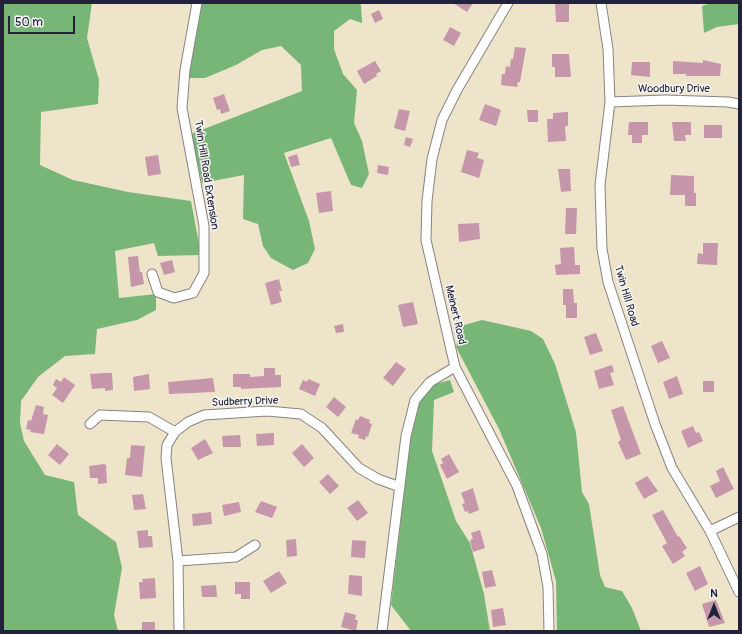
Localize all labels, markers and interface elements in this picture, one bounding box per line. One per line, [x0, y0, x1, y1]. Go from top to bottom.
scale bar [10, 8, 77, 34]
text: 50 m [15, 15, 43, 30]
street label: Woodbury Drive [638, 82, 710, 96]
street label: Twin Hill Road Extension [191, 119, 221, 231]
street label: Twin Hill Road [611, 264, 641, 328]
street label: Meinert Road [442, 284, 468, 346]
street label: Sudberry Drive [211, 394, 279, 410]
north arrow [694, 586, 734, 626]
text: N [710, 587, 718, 600]

